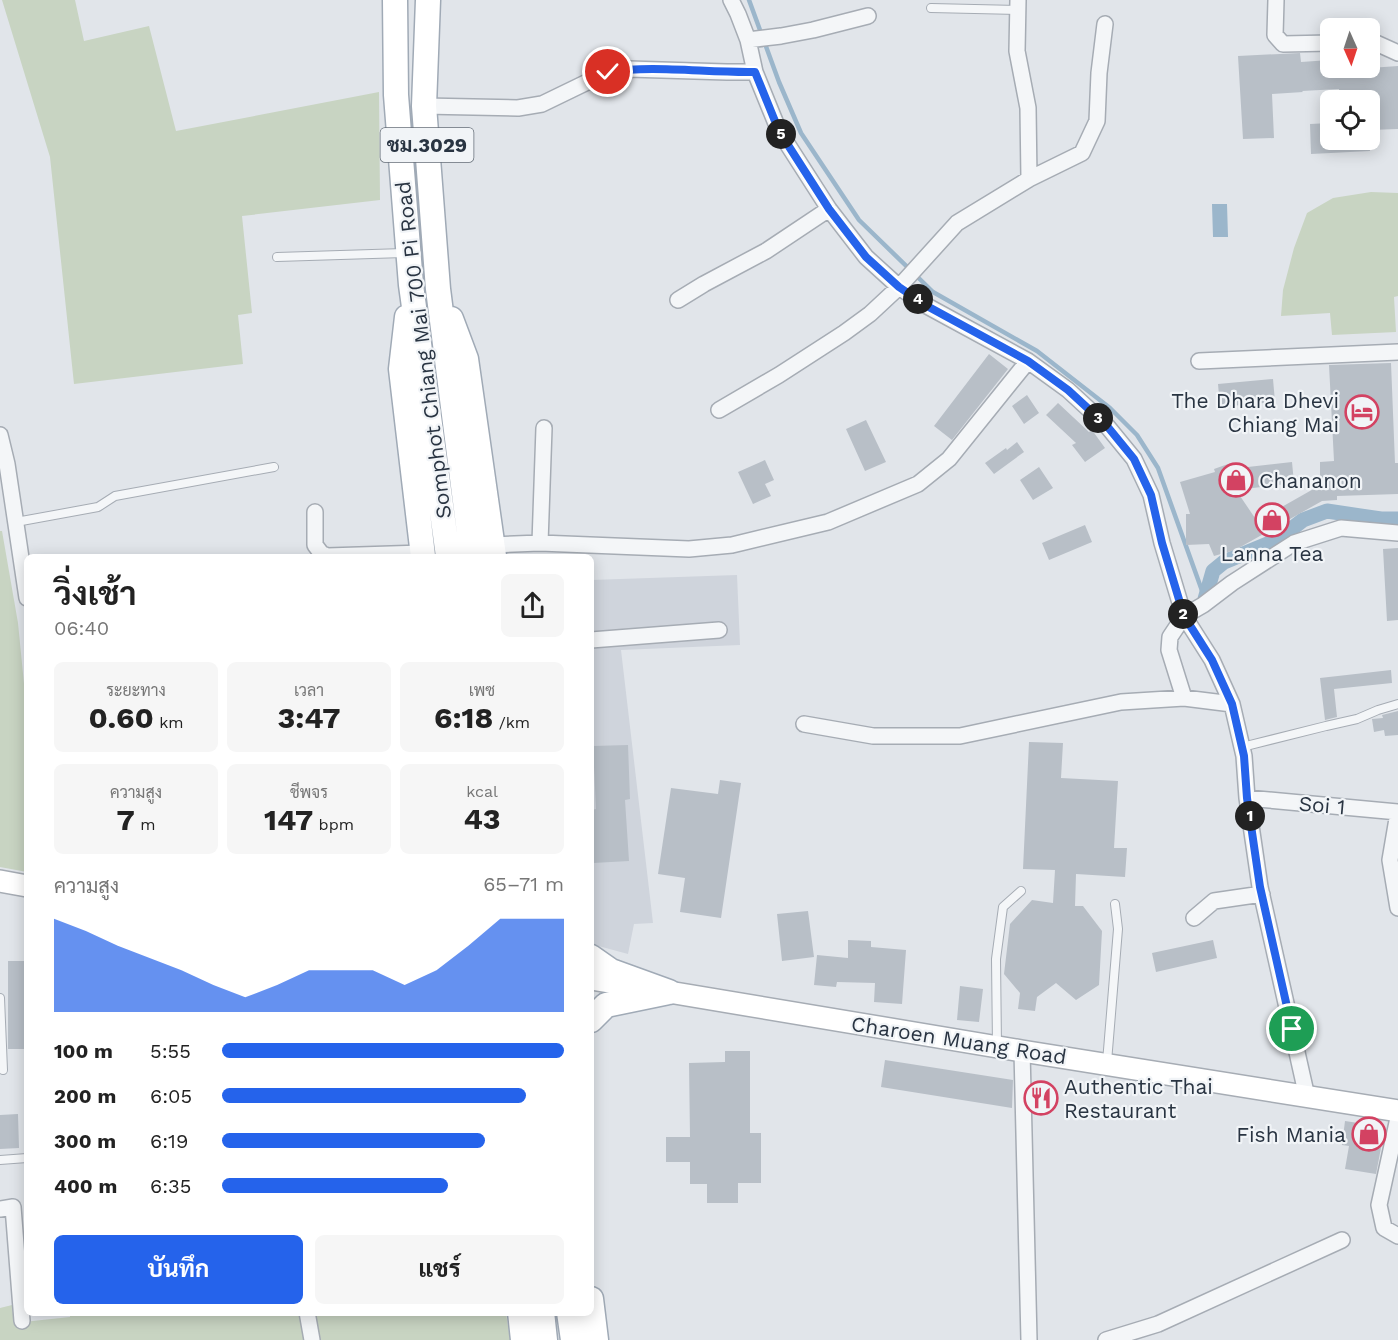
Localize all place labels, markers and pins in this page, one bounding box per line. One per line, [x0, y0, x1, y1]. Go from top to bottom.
pin [582, 46, 633, 97]
pin: 5 [766, 119, 796, 149]
pin: 4 [903, 284, 933, 314]
place label: The Dhara Dhevi Chiang Mai [1171, 388, 1339, 437]
hotel icon: The Dhara Dhevi Chiang Mai [1344, 394, 1380, 430]
pin: 3 [1083, 403, 1113, 433]
shop icon: Chananon [1218, 462, 1254, 498]
place label: Chananon [1259, 468, 1362, 493]
shop icon: Lanna Tea [1254, 502, 1290, 538]
place label: Lanna Tea [1221, 541, 1324, 566]
pin: 2 [1168, 599, 1198, 629]
pin: 1 [1235, 801, 1265, 831]
pin [1266, 1003, 1317, 1054]
place label: Authentic Thai Restaurant [1064, 1074, 1213, 1123]
restaurant icon: Authentic Thai Restaurant [1023, 1080, 1059, 1116]
shop icon: Fish Mania [1351, 1116, 1387, 1152]
place label: Fish Mania [1236, 1122, 1346, 1147]

